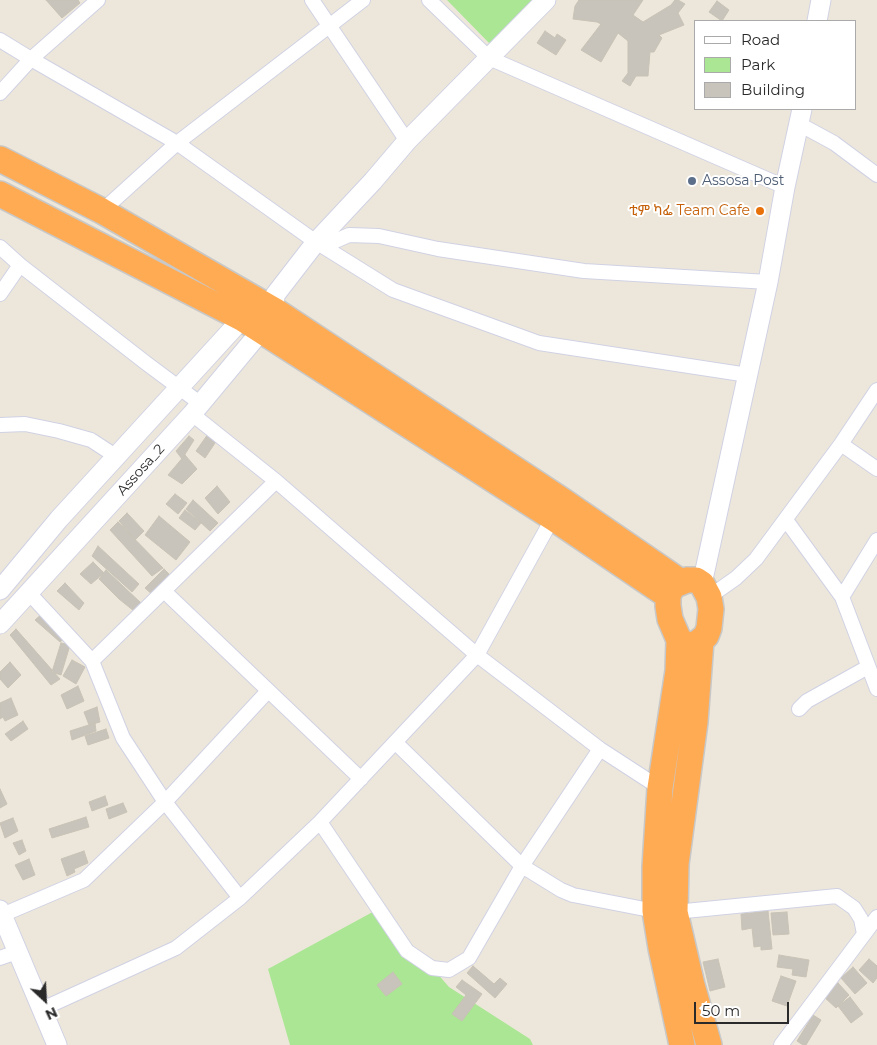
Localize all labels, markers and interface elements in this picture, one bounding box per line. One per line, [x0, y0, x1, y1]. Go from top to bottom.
legend [694, 20, 857, 110]
text: Road [741, 30, 780, 49]
text: Park [741, 55, 775, 74]
text: Building [741, 80, 805, 99]
place label: Assosa Post [702, 173, 784, 189]
marker: Assosa Post [686, 175, 698, 187]
place label: ቲም ካፌ Team Cafe [629, 203, 750, 219]
marker: ቲም ካፌ Team Cafe [754, 205, 766, 217]
street label: Assosa_2 [114, 441, 168, 499]
north arrow [20, 975, 70, 1025]
scale bar [697, 992, 792, 1024]
text: 50 m [702, 1001, 740, 1020]
text: N [42, 1003, 60, 1024]

